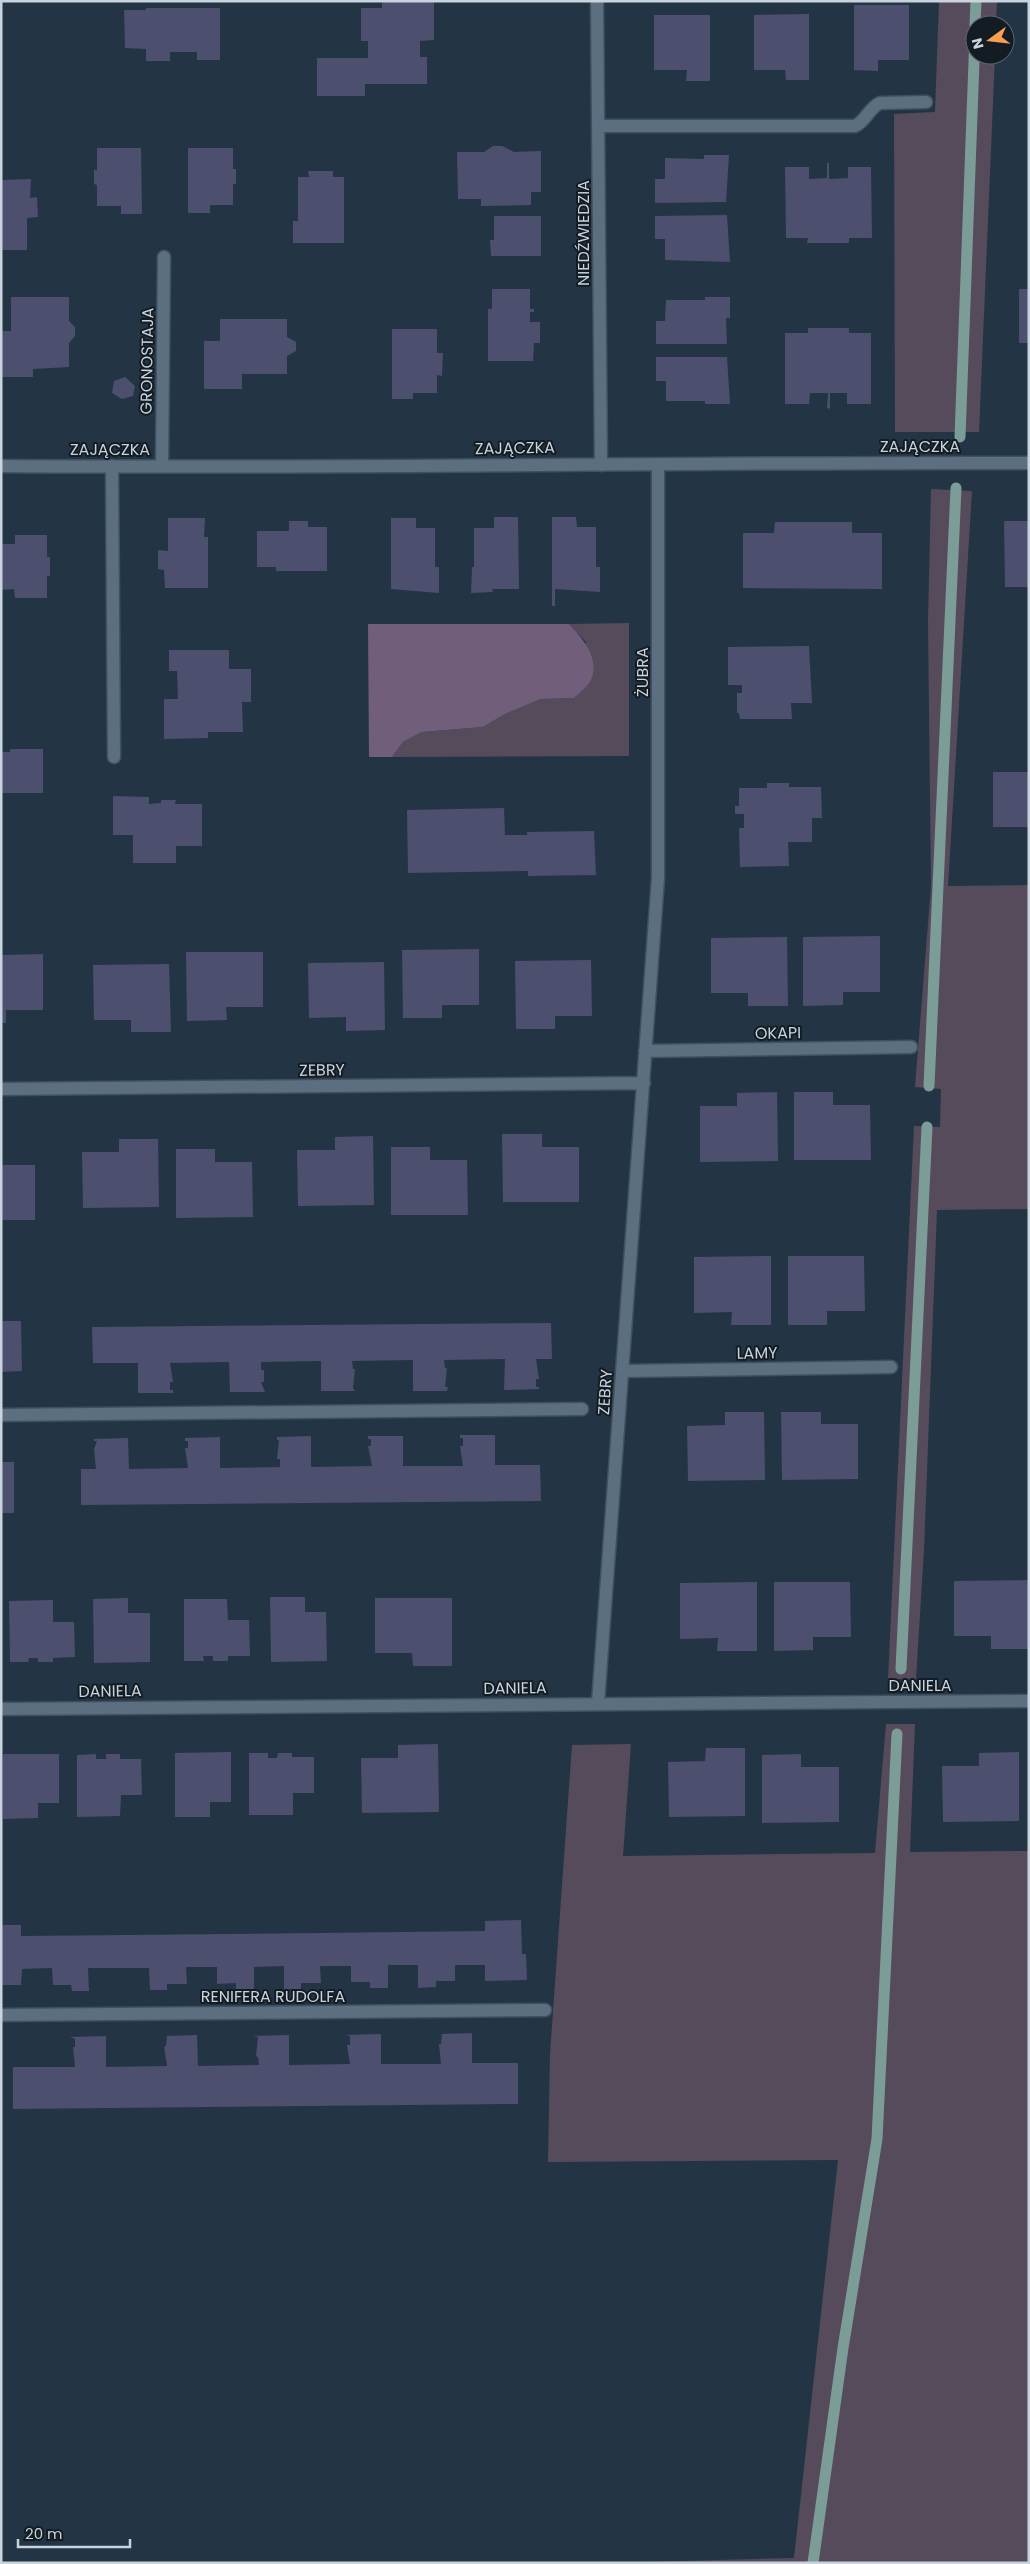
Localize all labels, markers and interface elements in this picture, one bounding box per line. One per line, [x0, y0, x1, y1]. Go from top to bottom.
north arrow [965, 15, 1015, 65]
text: N [966, 36, 988, 51]
street label: NIEDŹWIEDZIA [572, 180, 595, 286]
street label: GRONOSTAJA [135, 307, 159, 415]
street label: ZAJĄCZKA [880, 435, 960, 458]
street label: ZAJĄCZKA [475, 436, 555, 460]
street label: ZAJĄCZKA [70, 438, 150, 461]
street label: ŻUBRA [631, 647, 654, 697]
street label: OKAPI [755, 1021, 801, 1045]
street label: ZEBRY [299, 1058, 346, 1082]
street label: LAMY [736, 1341, 778, 1365]
street label: ZEBRY [592, 1368, 618, 1416]
street label: DANIELA [888, 1674, 952, 1697]
street label: DANIELA [483, 1676, 547, 1700]
street label: DANIELA [78, 1679, 142, 1703]
street label: RENIFERA RUDOLFA [201, 1985, 345, 2008]
scale bar [18, 2516, 130, 2548]
text: 20 m [25, 2523, 63, 2544]

